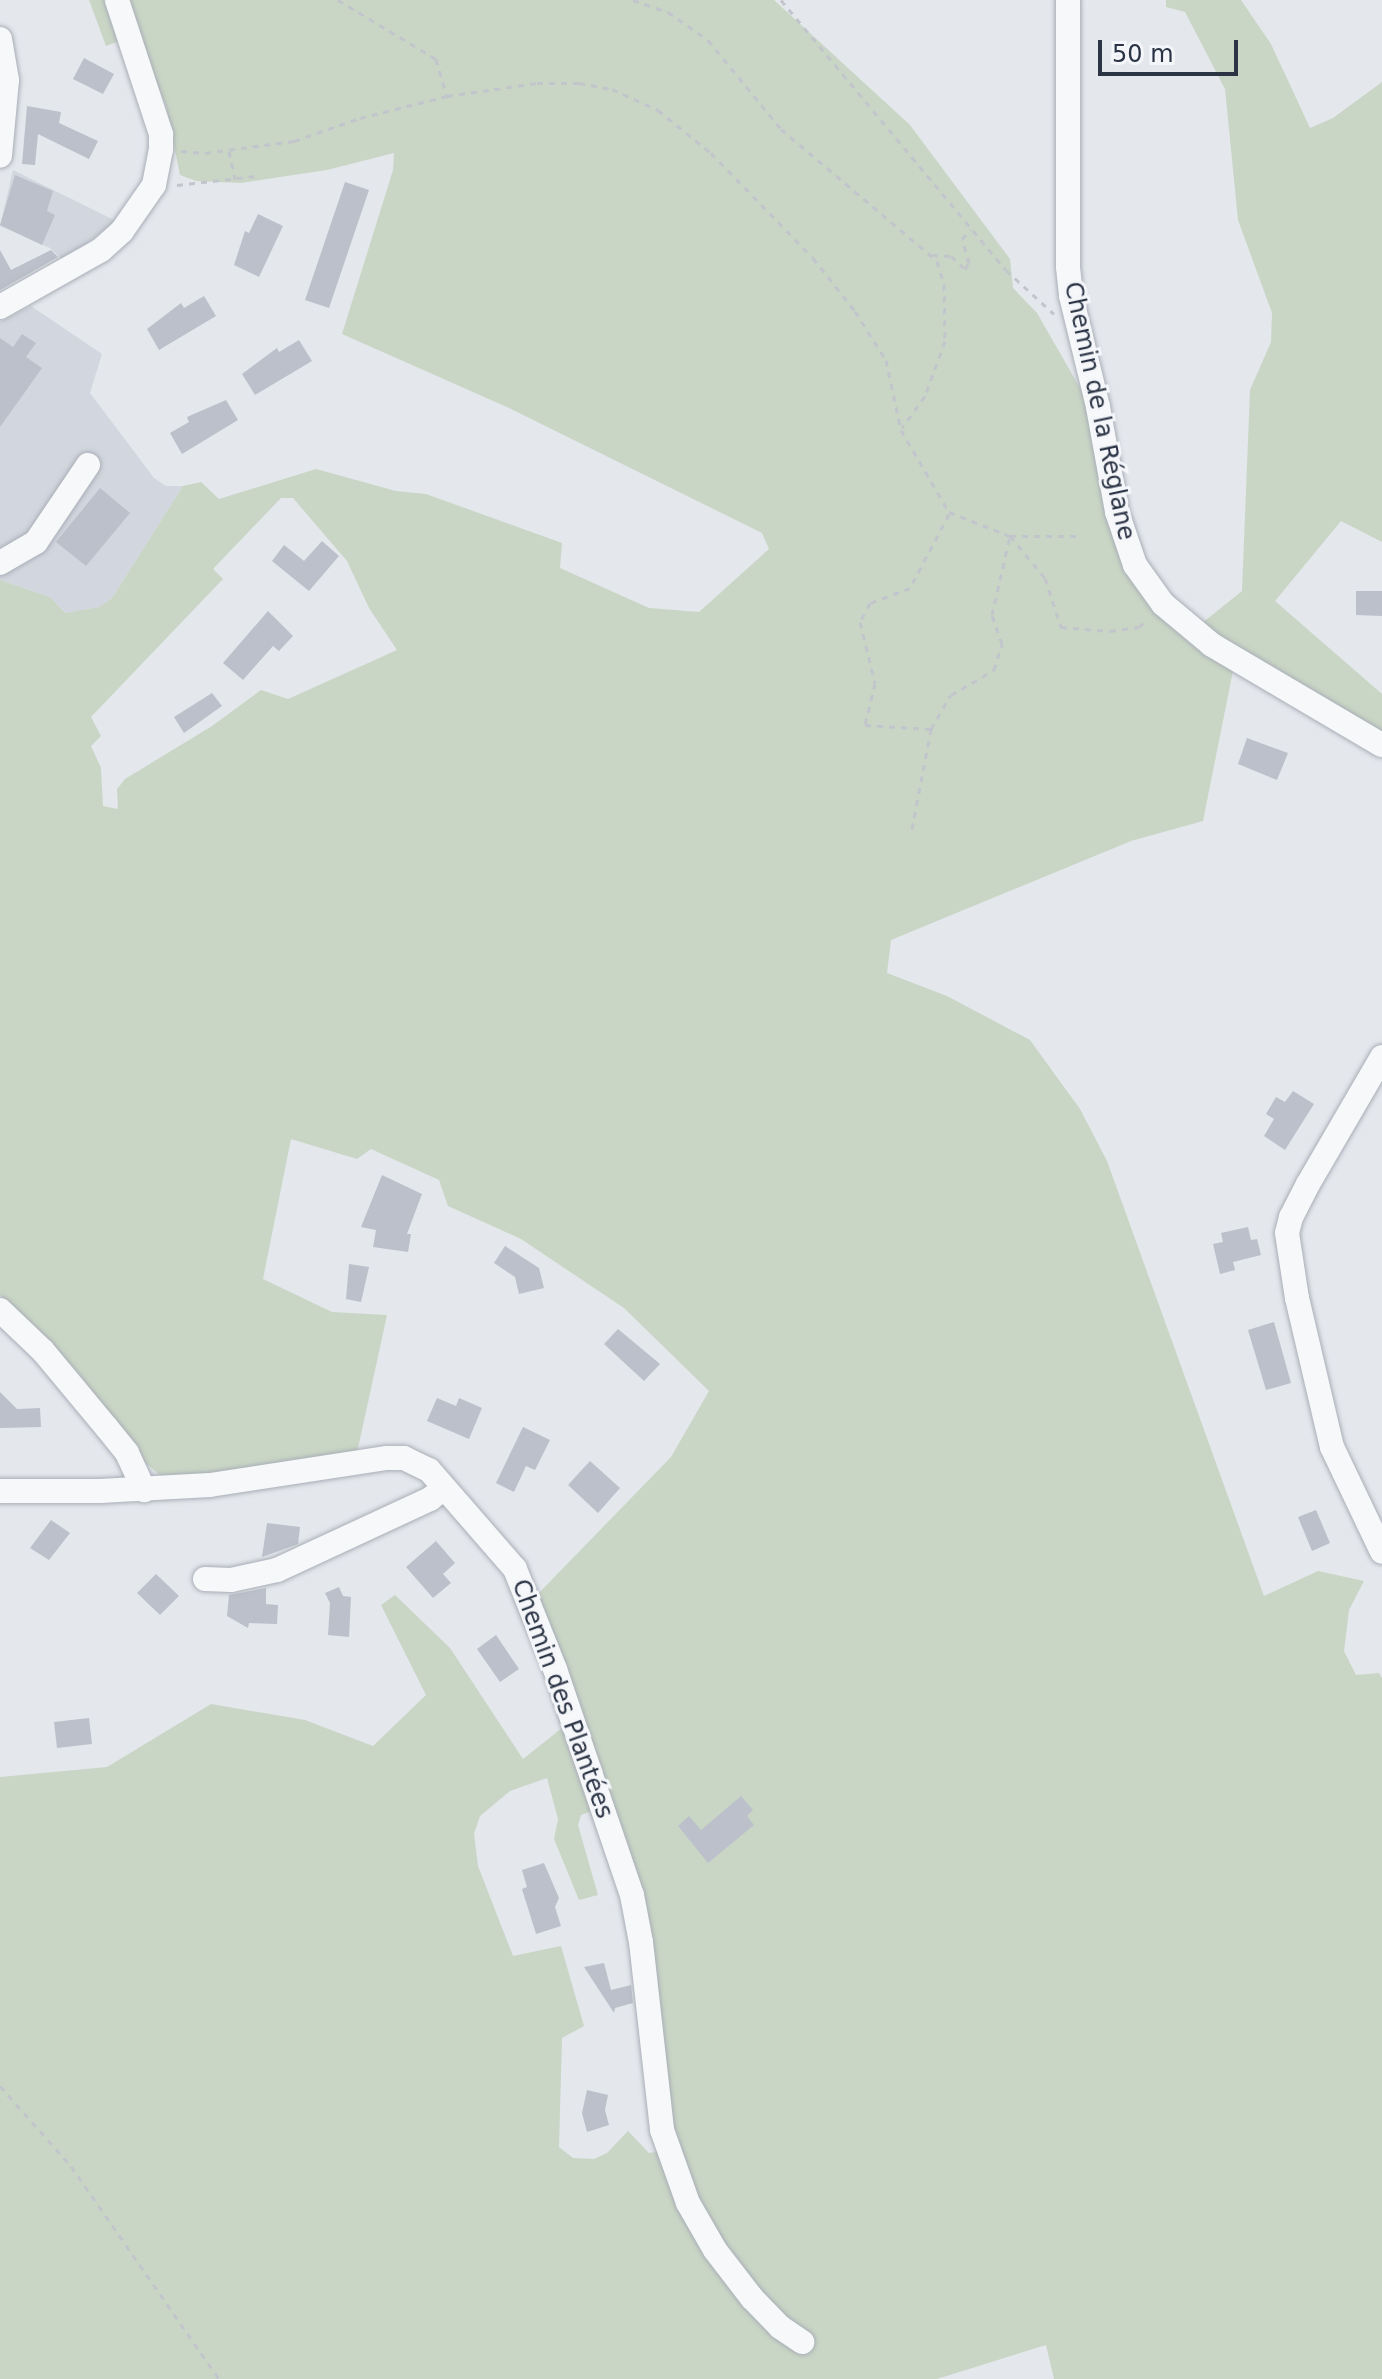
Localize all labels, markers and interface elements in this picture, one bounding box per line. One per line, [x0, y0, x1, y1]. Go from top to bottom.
scale bar [1102, 24, 1242, 74]
text: 50 m [1112, 40, 1174, 68]
street label: Chemin de la Réglane [1058, 279, 1140, 543]
street label: Chemin des Plantées [505, 1576, 619, 1822]

